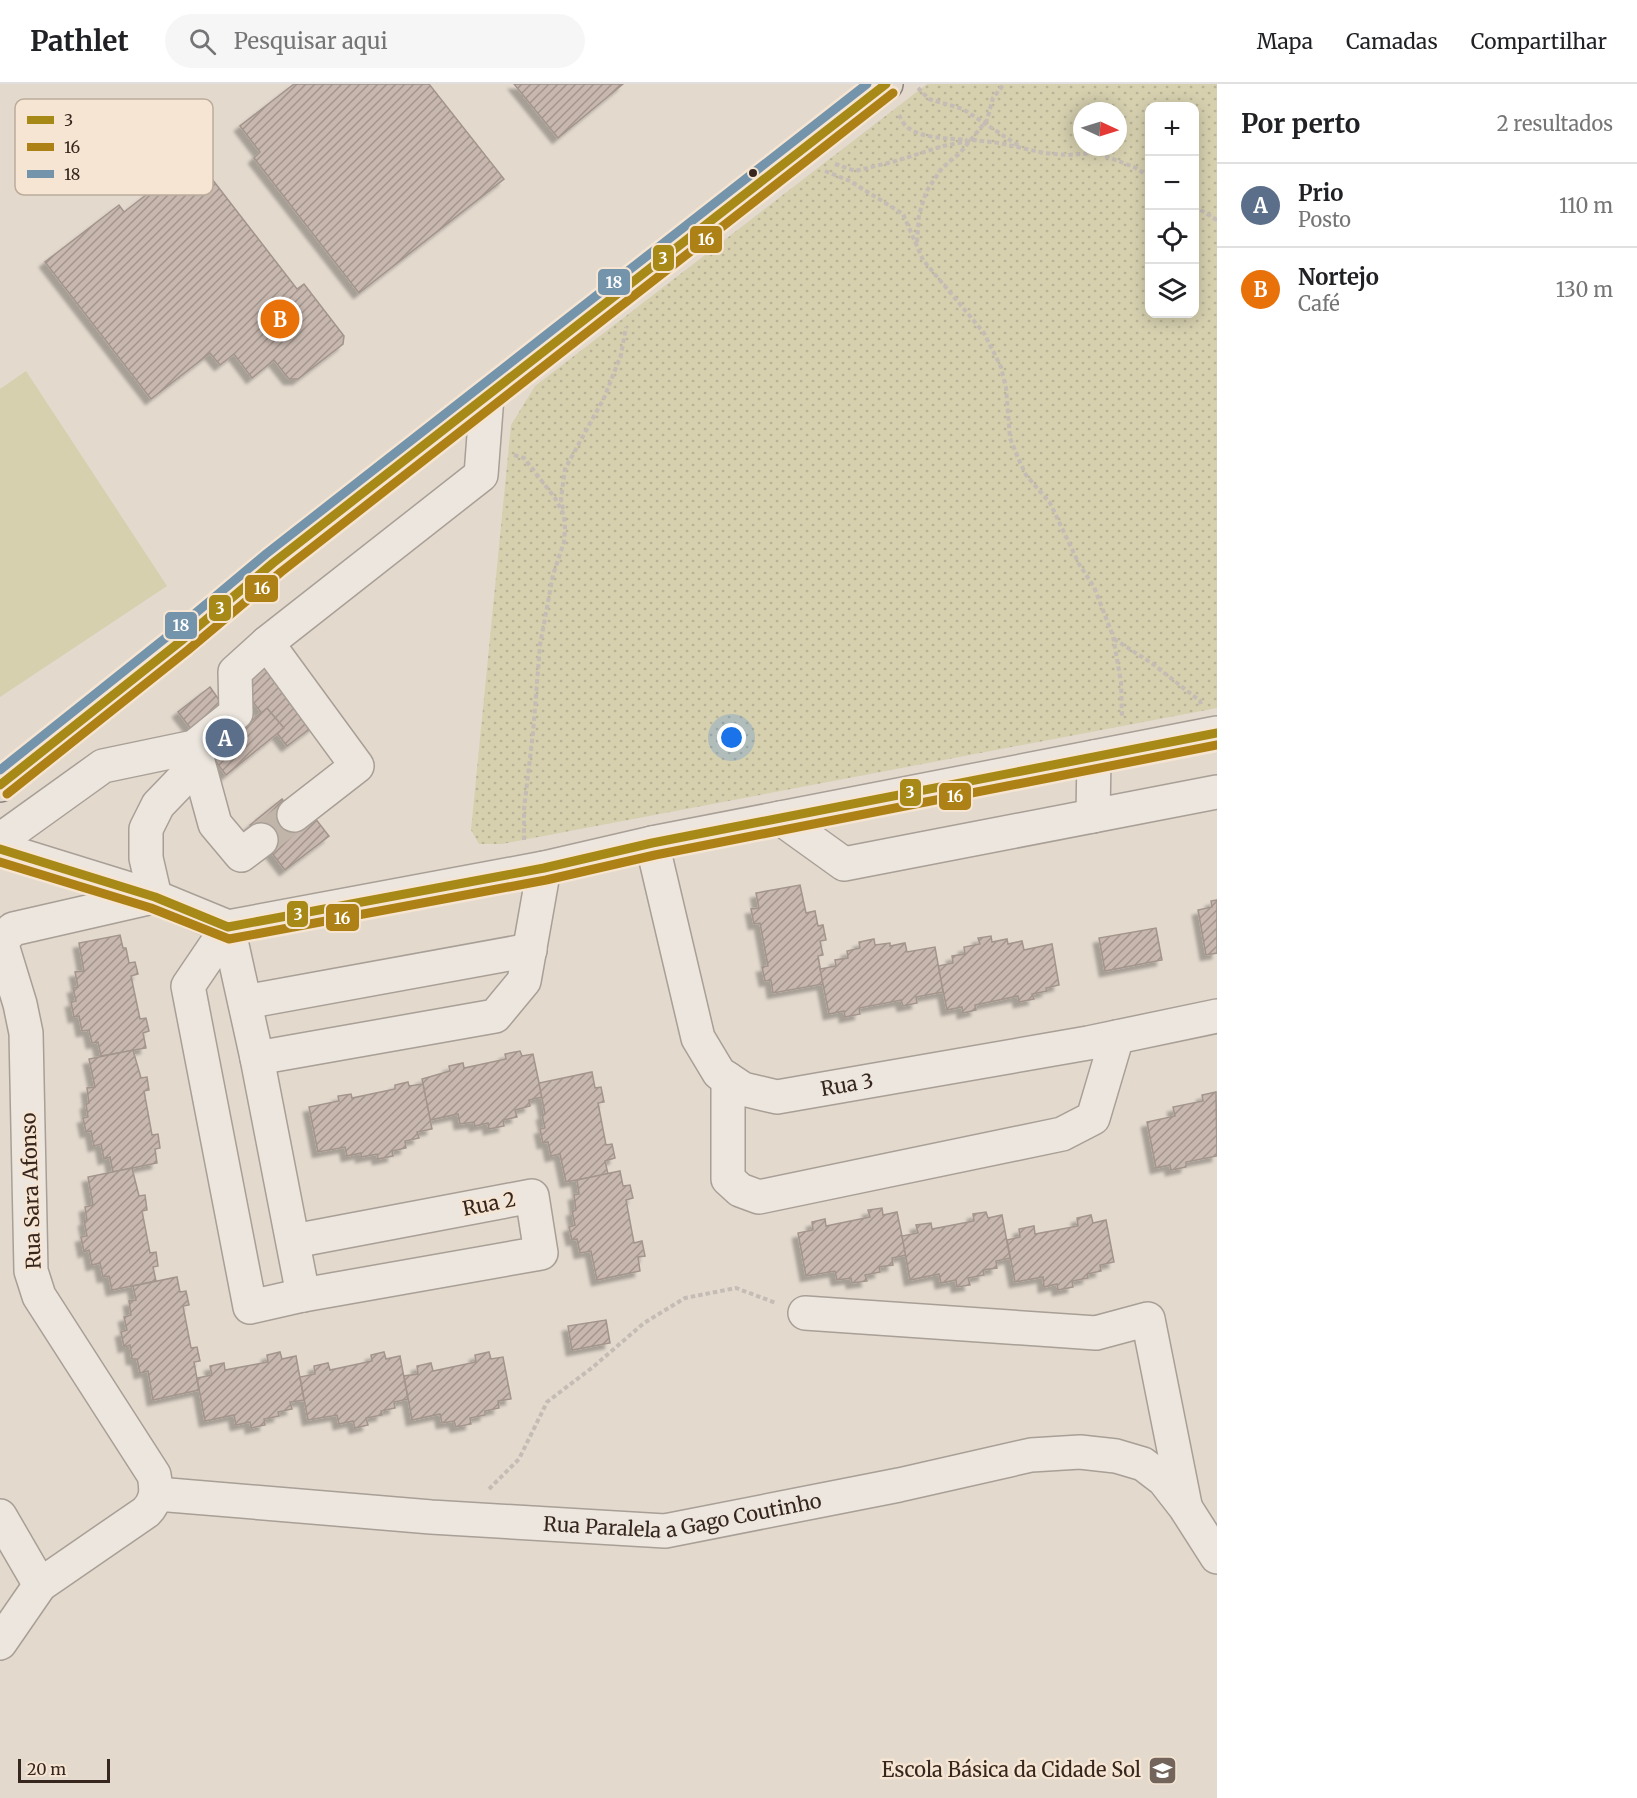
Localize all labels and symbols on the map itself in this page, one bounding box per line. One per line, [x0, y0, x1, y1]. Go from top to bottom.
legend [15, 99, 213, 195]
north arrow [1073, 102, 1127, 156]
text: 3 [64, 110, 73, 130]
text: 16 [64, 137, 81, 157]
text: 18 [64, 164, 80, 184]
unlabelled marker [747, 167, 759, 179]
line badge: 16 [689, 225, 723, 254]
text: 16 [698, 229, 714, 249]
line badge: 3 [652, 244, 675, 272]
text: 3 [658, 248, 668, 268]
line badge: 18 [597, 268, 631, 296]
text: 18 [606, 272, 622, 292]
pin: B [260, 296, 300, 342]
line badge: 16 [244, 574, 279, 603]
text: 16 [254, 578, 270, 598]
line badge: 3 [208, 594, 232, 622]
text: 3 [215, 598, 225, 618]
line badge: 18 [164, 611, 198, 640]
text: 18 [173, 615, 189, 635]
pin: A [206, 716, 244, 760]
your location [717, 723, 746, 752]
line badge: 3 [899, 778, 922, 807]
text: 3 [905, 782, 915, 802]
line badge: 16 [938, 782, 972, 811]
text: 16 [947, 786, 963, 806]
line badge: 3 [286, 900, 309, 928]
line badge: 16 [325, 903, 360, 932]
text: 3 [293, 904, 303, 924]
text: 16 [334, 908, 350, 928]
street label: Rua 3 [819, 1067, 875, 1101]
street label: Rua Sara Afonso [15, 1112, 46, 1270]
street label: Rua 2 [460, 1186, 518, 1221]
street label: Rua Paralela a Gago Coutinho [543, 1487, 824, 1543]
school or university icon: Escola Básica da Cidade Sol [1146, 1754, 1178, 1786]
scale bar [18, 1756, 110, 1784]
place label: Escola Básica da Cidade Sol [882, 1757, 1141, 1782]

